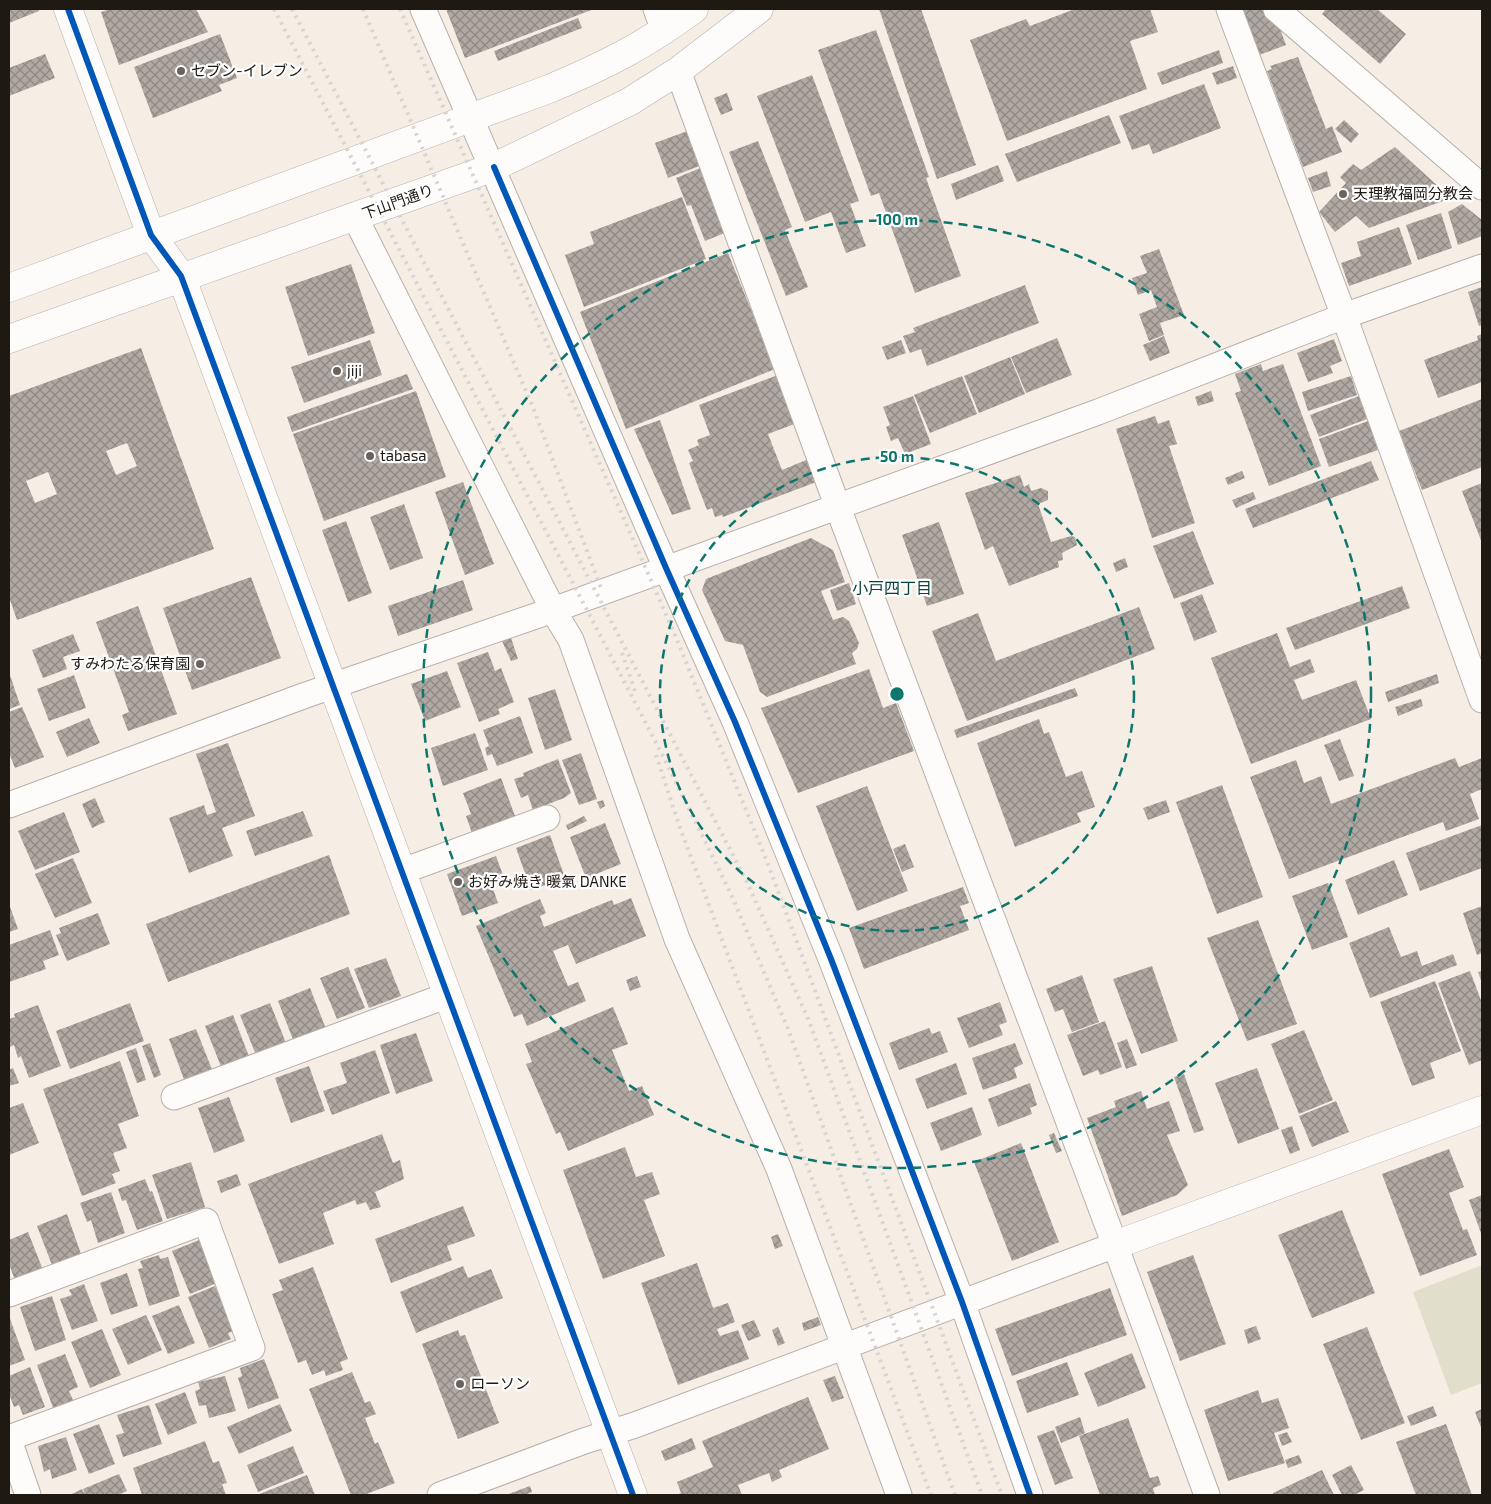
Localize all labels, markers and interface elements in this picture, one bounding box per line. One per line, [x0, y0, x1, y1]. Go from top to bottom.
place label: セブン-イレブン [191, 61, 303, 79]
marker: セブン-イレブン [175, 65, 187, 77]
street label: 下山門通り [359, 180, 436, 222]
place label: 天理教福岡分教会 [1353, 184, 1473, 202]
marker: 天理教福岡分教会 [1337, 188, 1349, 200]
text: 100 m [876, 210, 918, 228]
place label: jiji [347, 361, 362, 380]
marker: jiji [331, 365, 343, 377]
place label: tabasa [380, 446, 427, 464]
text: 50 m [880, 447, 914, 465]
marker: tabasa [364, 450, 376, 462]
district label: 小戸四丁目 [852, 578, 932, 597]
place label: すみわたる保育園 [70, 654, 190, 672]
marker: すみわたる保育園 [194, 658, 206, 670]
centre of rings [888, 685, 906, 703]
place label: お好み焼き 暖氣 DANKE [468, 872, 627, 890]
marker: お好み焼き 暖氣 DANKE [452, 876, 464, 888]
place label: ローソン [470, 1374, 530, 1392]
marker: ローソン [454, 1378, 466, 1390]

